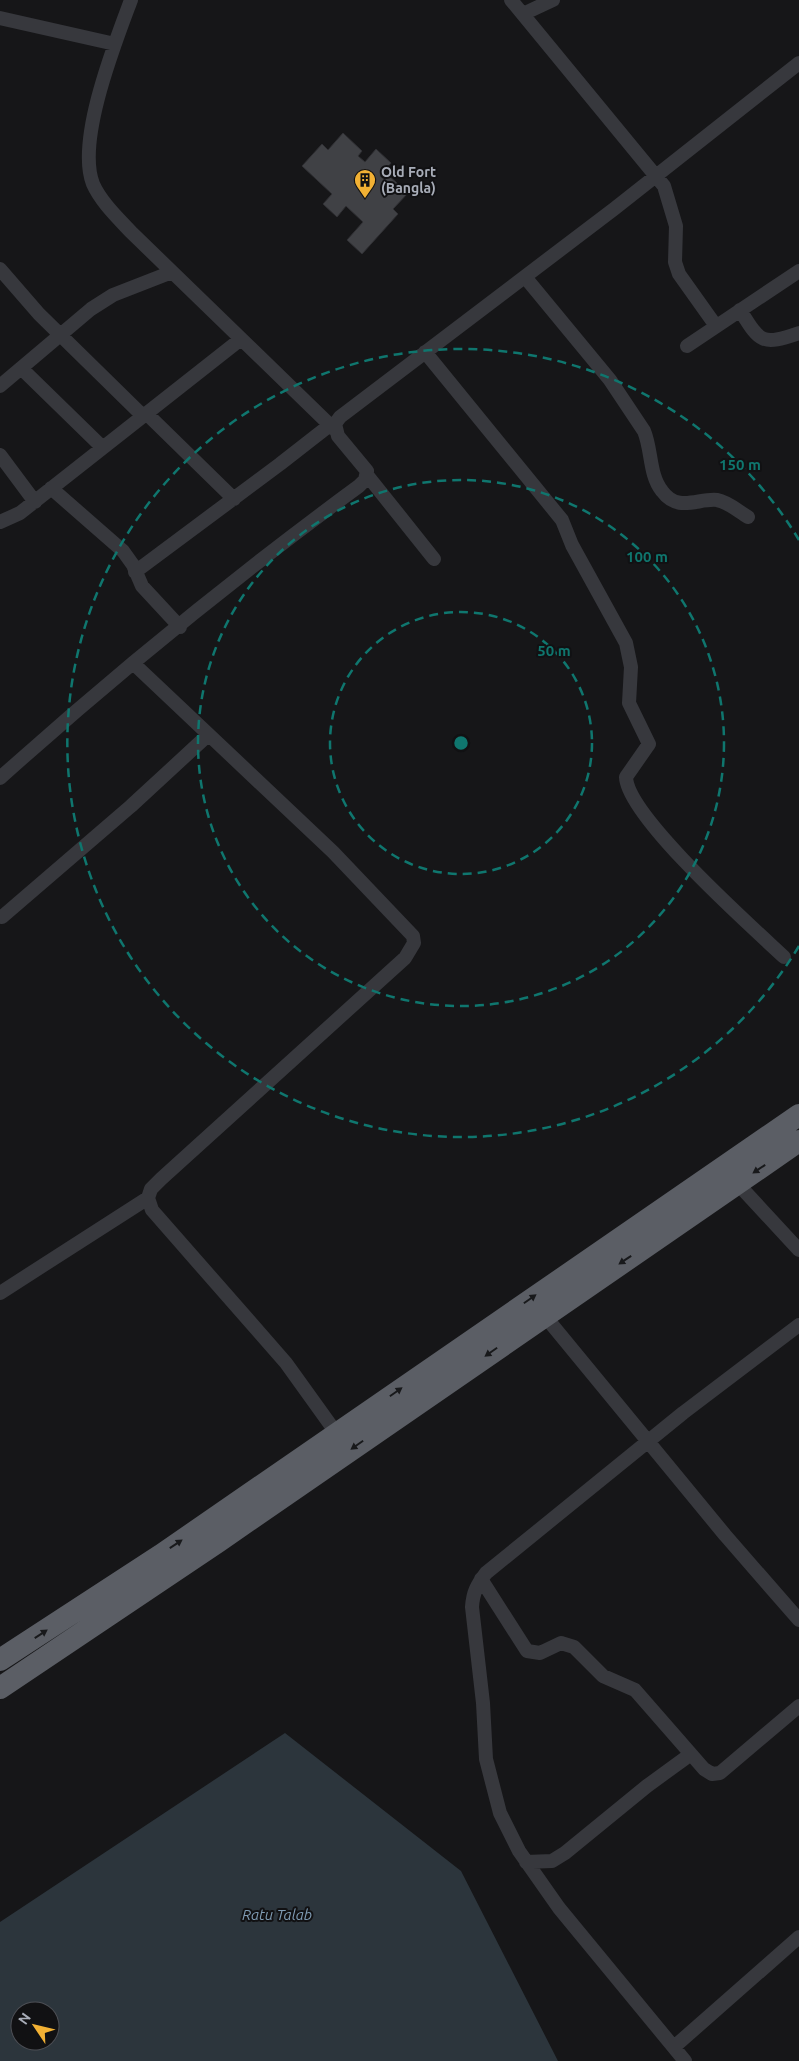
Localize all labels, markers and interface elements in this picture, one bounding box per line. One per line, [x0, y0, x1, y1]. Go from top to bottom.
place label: Old Fort (Bangla) [381, 164, 436, 196]
building icon: Old Fort (Bangla) [353, 168, 377, 199]
text: 150 m [719, 456, 761, 473]
text: 100 m [626, 548, 668, 565]
text: 50 m [537, 642, 571, 659]
centre of rings [452, 734, 470, 752]
one-way arrow [752, 1164, 766, 1174]
one-way arrow [618, 1255, 631, 1265]
one-way arrow [523, 1294, 536, 1304]
one-way arrow [484, 1347, 497, 1357]
one-way arrow [390, 1387, 403, 1397]
one-way arrow [350, 1440, 364, 1450]
one-way arrow [170, 1539, 183, 1549]
one-way arrow [34, 1629, 47, 1638]
water label: Ratu Talab [242, 1906, 312, 1923]
north arrow [10, 2001, 60, 2051]
text: N [15, 2010, 34, 2027]

